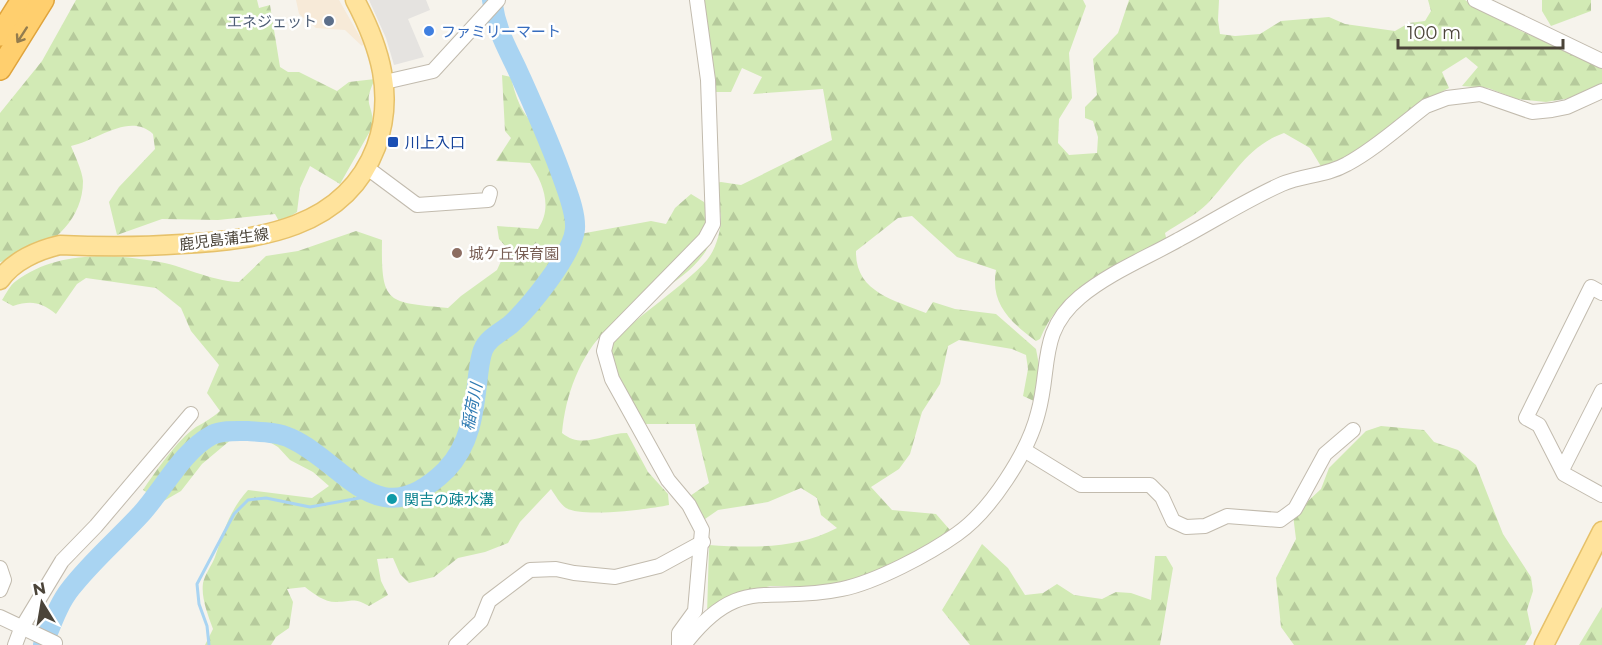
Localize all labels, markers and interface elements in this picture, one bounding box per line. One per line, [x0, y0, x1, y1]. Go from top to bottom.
place label: エネジェット [227, 12, 317, 31]
scale bar [1398, 12, 1563, 50]
marker: エネジェット [322, 14, 336, 28]
place label: ファミリーマート [441, 22, 561, 41]
text: 100 m [1407, 22, 1461, 44]
marker: ファミリーマート [422, 24, 436, 38]
one-way arrow [16, 26, 28, 43]
place label: 川上入口 [405, 133, 465, 152]
marker: 川上入口 [386, 135, 400, 149]
street label: 鹿児島蒲生線 [178, 224, 270, 254]
place label: 城ケ丘保育園 [469, 244, 559, 263]
marker: 城ケ丘保育園 [450, 246, 464, 260]
water label: 稲荷川 [458, 380, 486, 432]
place label: 関吉の疎水溝 [404, 490, 494, 509]
marker: 関吉の疎水溝 [385, 492, 399, 506]
north arrow [12, 573, 72, 633]
text: N [31, 578, 47, 599]

